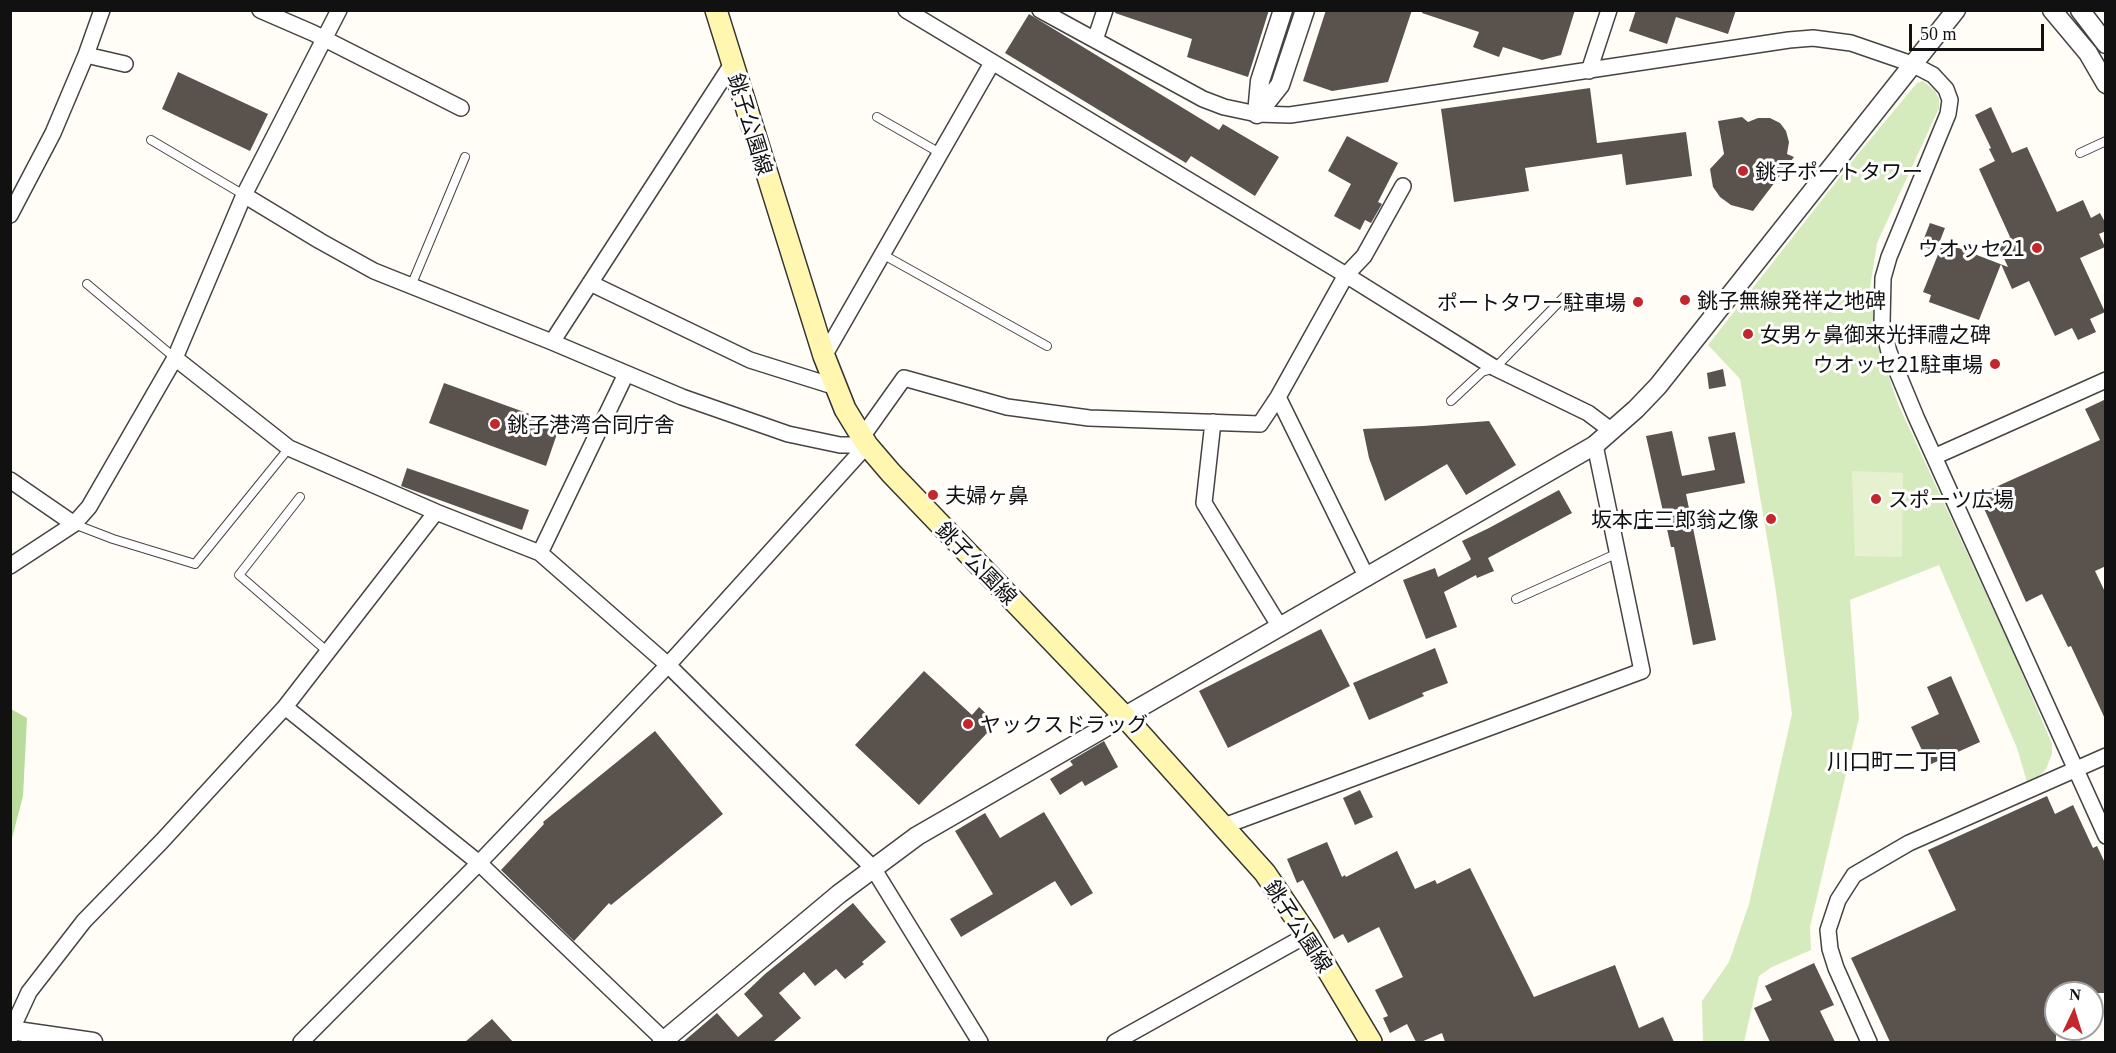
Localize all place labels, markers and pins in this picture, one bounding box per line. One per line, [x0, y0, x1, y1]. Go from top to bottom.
place label: 銚子ポートタワー [1755, 158, 1923, 184]
marker: 銚子ポートタワー [1736, 164, 1750, 178]
place label: ウオッセ21 [1918, 235, 2025, 261]
marker: ウオッセ21 [2030, 241, 2044, 255]
place label: 銚子無線発祥之地碑 [1697, 287, 1886, 313]
place label: ポートタワー駐車場 [1437, 289, 1626, 315]
marker: 銚子無線発祥之地碑 [1678, 293, 1692, 307]
marker: ポートタワー駐車場 [1631, 295, 1645, 309]
place label: 女男ヶ鼻御来光拝禮之碑 [1760, 321, 1991, 347]
marker: 女男ヶ鼻御来光拝禮之碑 [1741, 327, 1755, 341]
place label: ウオッセ21駐車場 [1813, 351, 1983, 377]
marker: ウオッセ21駐車場 [1988, 357, 2002, 371]
place label: 銚子港湾合同庁舎 [507, 411, 675, 437]
marker: 銚子港湾合同庁舎 [488, 417, 502, 431]
place label: 夫婦ヶ鼻 [945, 482, 1029, 508]
place label: スポーツ広場 [1888, 486, 2014, 512]
marker: 夫婦ヶ鼻 [926, 488, 940, 502]
marker: スポーツ広場 [1869, 492, 1883, 506]
place label: 坂本庄三郎翁之像 [1591, 506, 1759, 532]
marker: 坂本庄三郎翁之像 [1764, 512, 1778, 526]
place label: ヤックスドラッグ [980, 711, 1148, 737]
marker: ヤックスドラッグ [961, 717, 975, 731]

